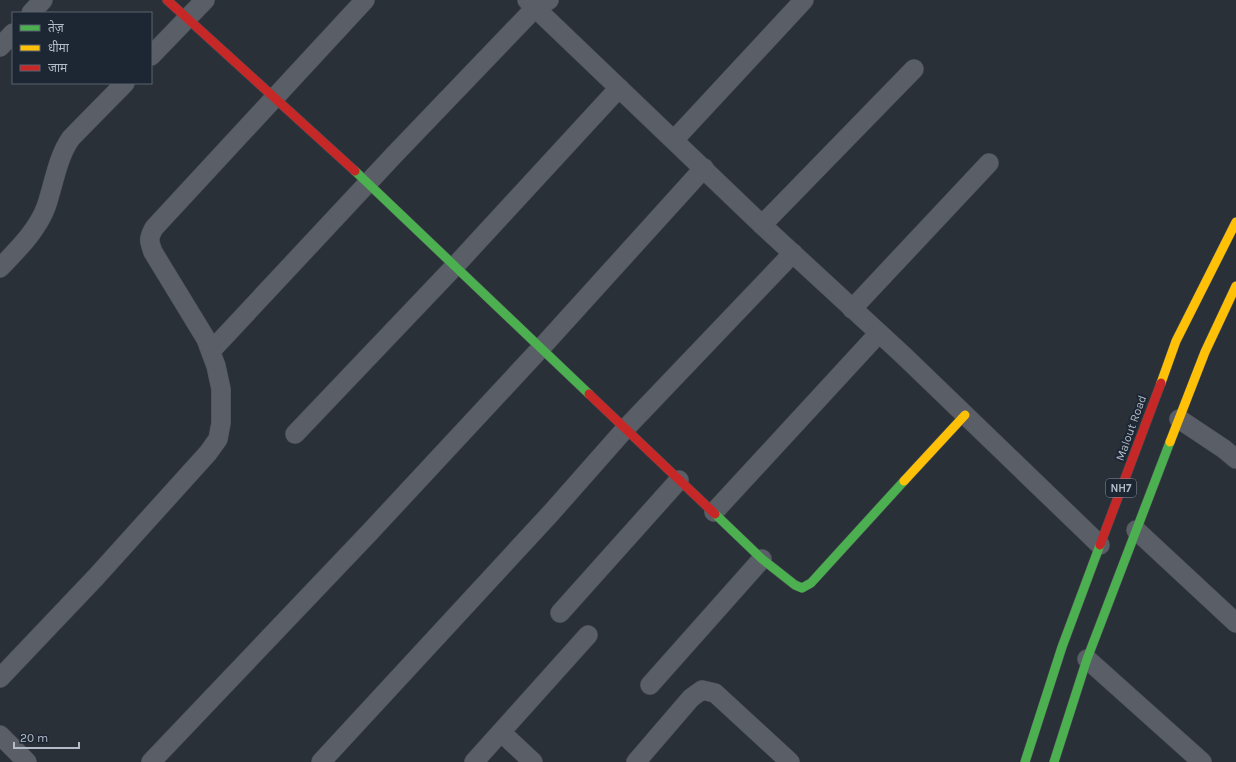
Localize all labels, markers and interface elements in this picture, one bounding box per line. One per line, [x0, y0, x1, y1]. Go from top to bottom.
legend [12, 12, 152, 84]
text: तेज़ [48, 20, 65, 35]
text: धीमा [48, 40, 70, 55]
text: जाम [48, 61, 68, 75]
street label: Malout Road [1113, 393, 1149, 463]
road number: NH7 [1106, 479, 1136, 497]
scale bar [14, 724, 79, 750]
text: 20 m [20, 731, 48, 745]

